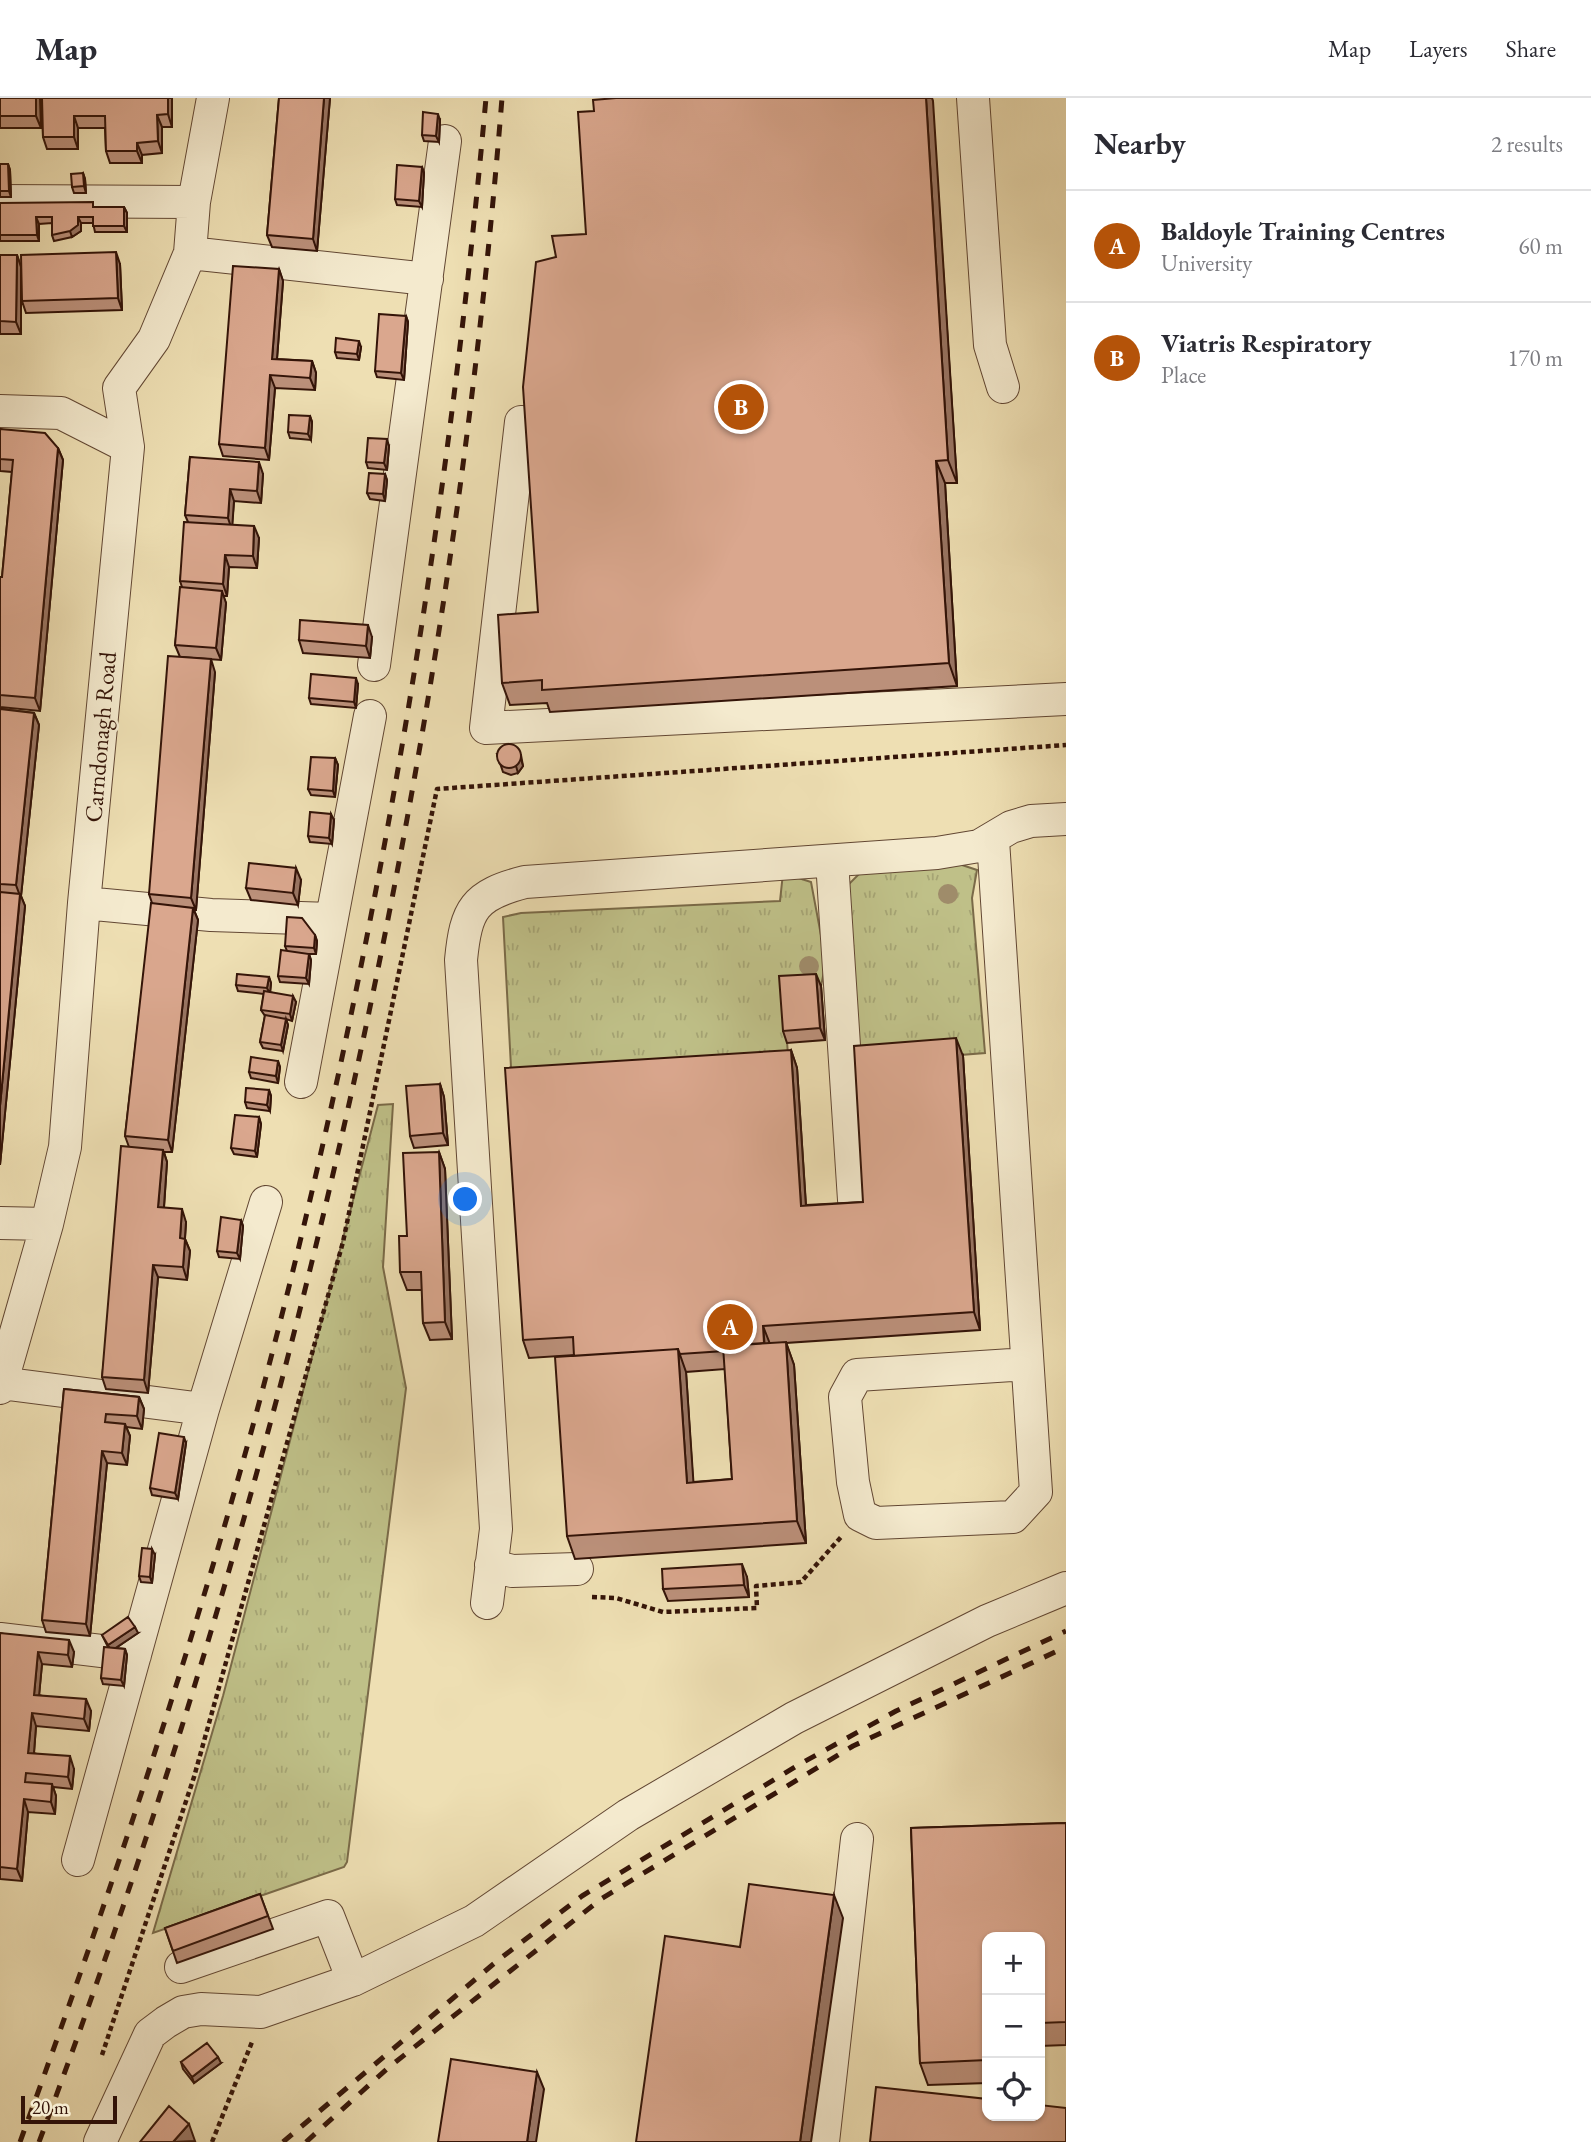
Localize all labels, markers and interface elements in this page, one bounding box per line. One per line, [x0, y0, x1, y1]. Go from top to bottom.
text: Map [35, 27, 97, 70]
text: Map [1328, 33, 1371, 64]
text: Layers [1409, 33, 1468, 64]
text: Share [1506, 33, 1556, 64]
text: Nearby [1094, 124, 1186, 163]
text: 2 results [1491, 129, 1563, 159]
text: Baldoyle Training Centres [1161, 214, 1445, 248]
text: A [1109, 231, 1125, 261]
text: 60 m [1518, 231, 1563, 261]
text: University [1161, 248, 1252, 278]
text: Viatris Respiratory [1161, 326, 1372, 360]
text: B [1110, 343, 1124, 373]
text: 170 m [1507, 343, 1563, 373]
text: Place [1161, 360, 1206, 390]
pin: B [718, 381, 764, 433]
street label: Carndonagh Road [77, 649, 123, 824]
your location [448, 1182, 482, 1216]
pin: A [707, 1301, 753, 1353]
map controls [982, 1932, 1045, 2121]
button: + [982, 1932, 1045, 1995]
button: − [982, 1995, 1045, 2058]
button: locate [982, 2058, 1045, 2121]
scale bar [21, 2093, 117, 2125]
text: 20 m [32, 2095, 69, 2120]

